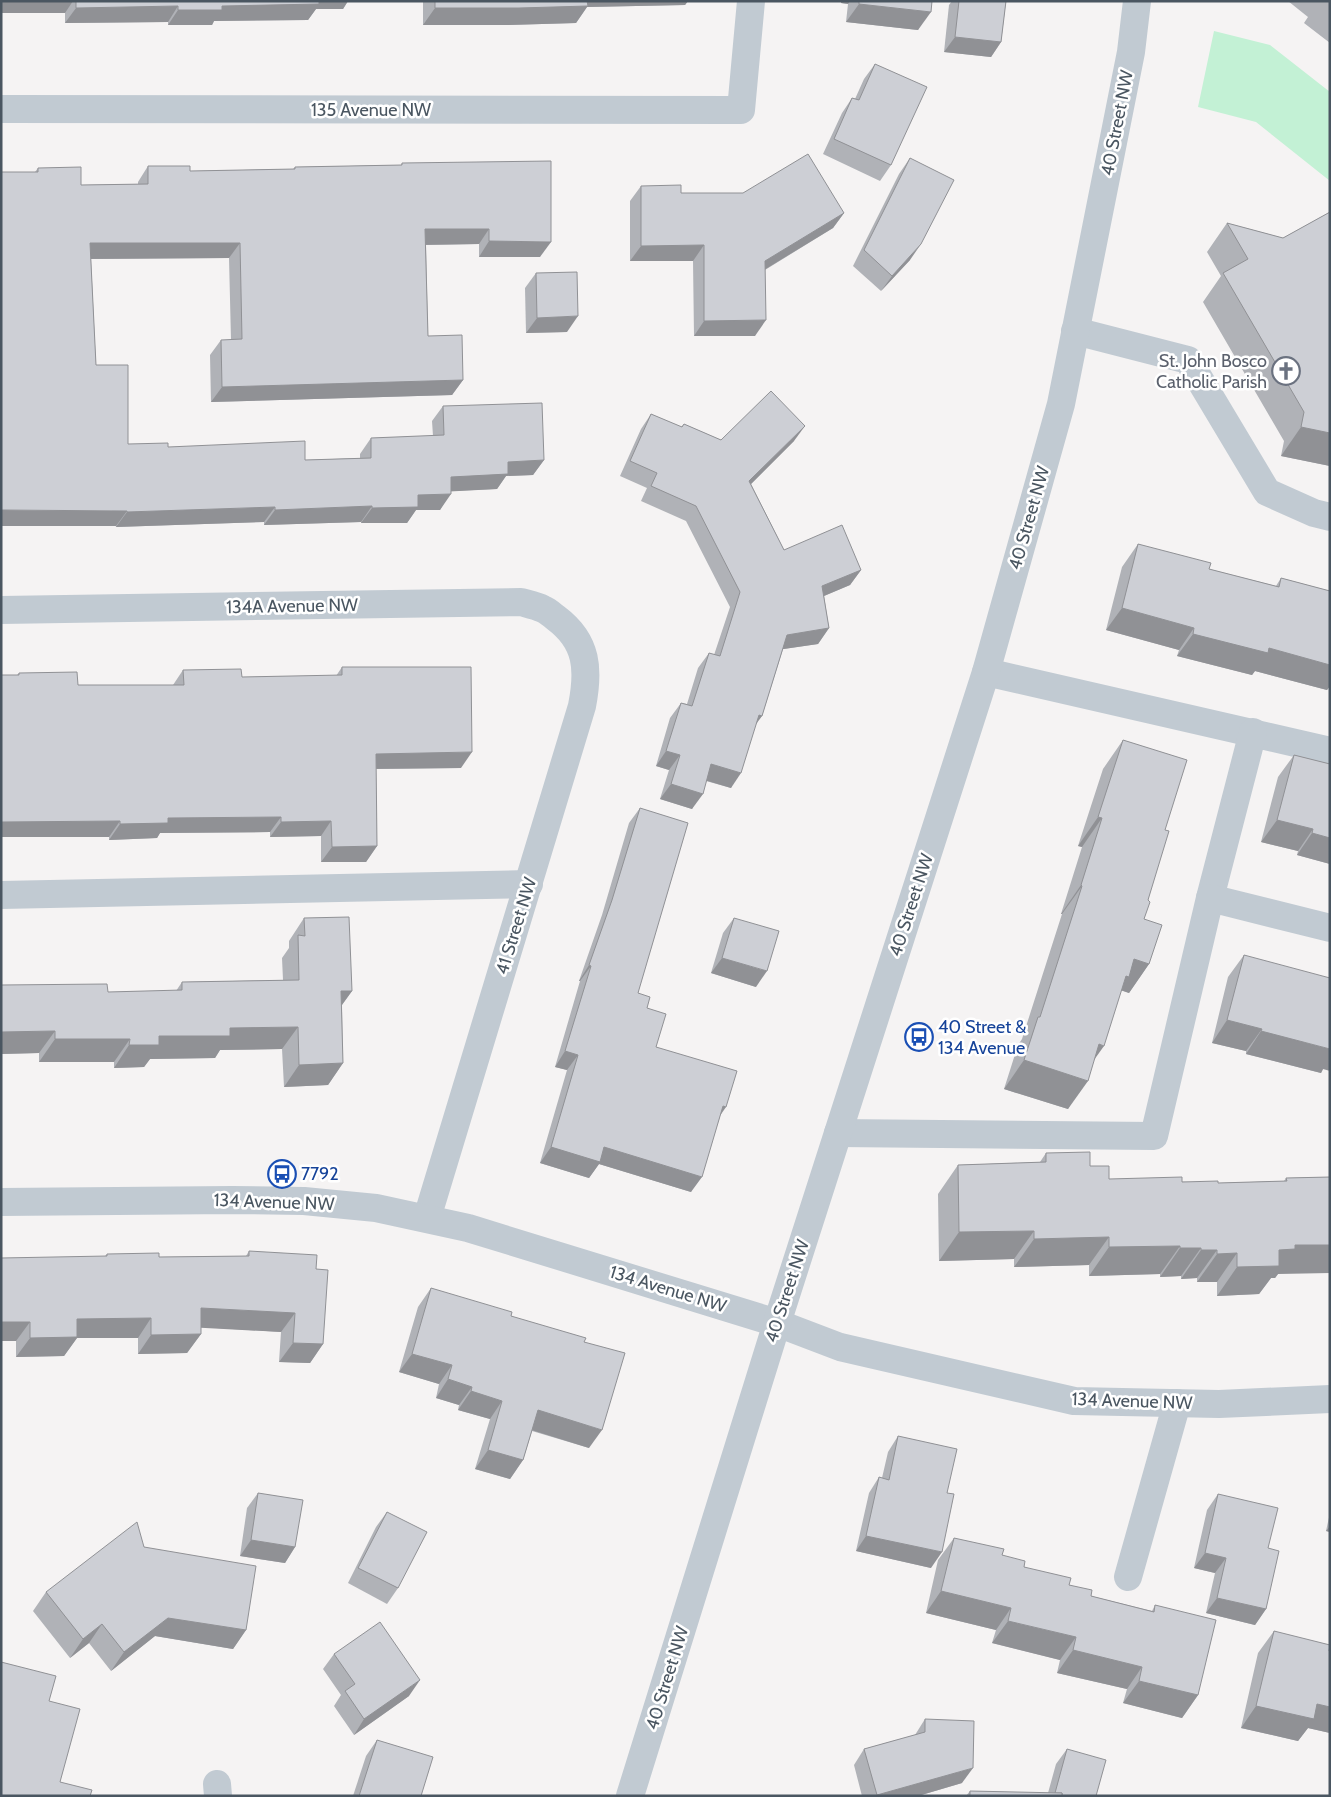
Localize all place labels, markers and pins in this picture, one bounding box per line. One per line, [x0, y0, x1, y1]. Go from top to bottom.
place label: St. John Bosco Catholic Parish [1156, 350, 1267, 393]
church icon: St. John Bosco Catholic Parish [1271, 356, 1301, 386]
place label: 40 Street & 134 Avenue [938, 1016, 1026, 1059]
bus stop icon: 40 Street & 134 Avenue [904, 1022, 934, 1052]
bus stop icon: 7792 [267, 1159, 297, 1189]
place label: 7792 [301, 1163, 339, 1185]

